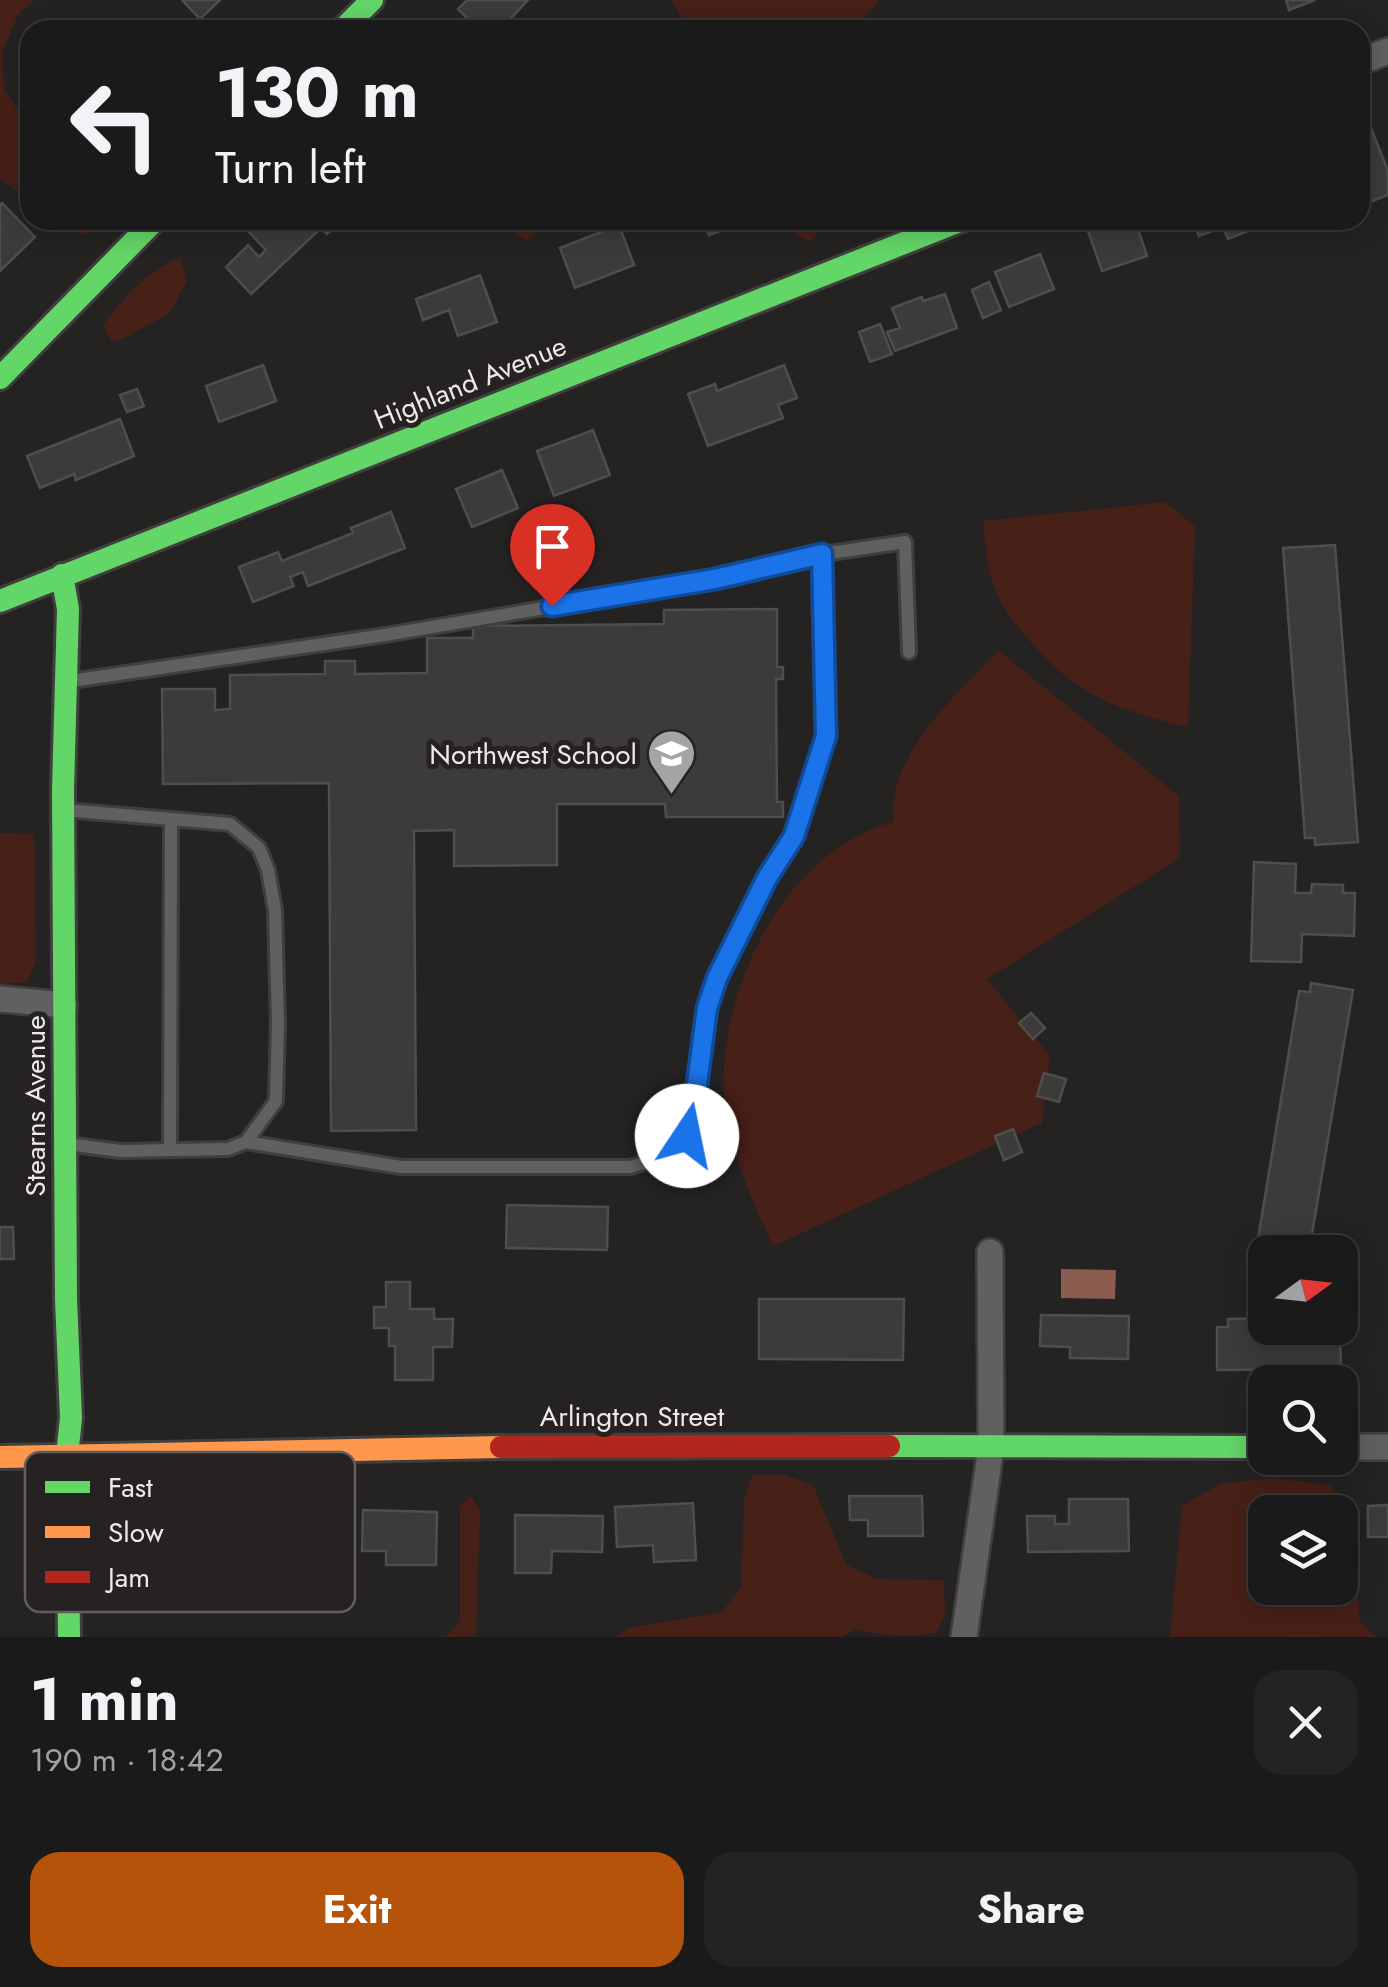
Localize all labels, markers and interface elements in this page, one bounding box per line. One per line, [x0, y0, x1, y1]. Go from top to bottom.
text: 130 m [215, 42, 419, 143]
icon: left [50, 60, 180, 190]
text: Turn left [215, 135, 366, 200]
street label: Highland Avenue [368, 325, 573, 440]
pin [510, 504, 595, 607]
icon: arrive [525, 519, 580, 574]
school or university icon: Northwest School [646, 728, 698, 796]
place label: Northwest School [429, 734, 637, 775]
street label: Stearns Avenue [15, 1015, 56, 1197]
position arrow [635, 1084, 739, 1188]
north arrow [1248, 1235, 1358, 1345]
map controls [1248, 1235, 1358, 1605]
button: search [1248, 1365, 1358, 1475]
street label: Arlington Street [540, 1396, 724, 1437]
legend [25, 1452, 355, 1612]
text: Fast [108, 1467, 153, 1508]
button: layers [1248, 1495, 1358, 1605]
text: Slow [108, 1512, 164, 1553]
text: Jam [104, 1557, 150, 1598]
text: 1 min [30, 1656, 179, 1743]
button: close [1253, 1670, 1358, 1775]
text: 190 m · 18:42 [30, 1737, 224, 1783]
button: Exit [30, 1852, 684, 1967]
button: Share [704, 1852, 1358, 1967]

